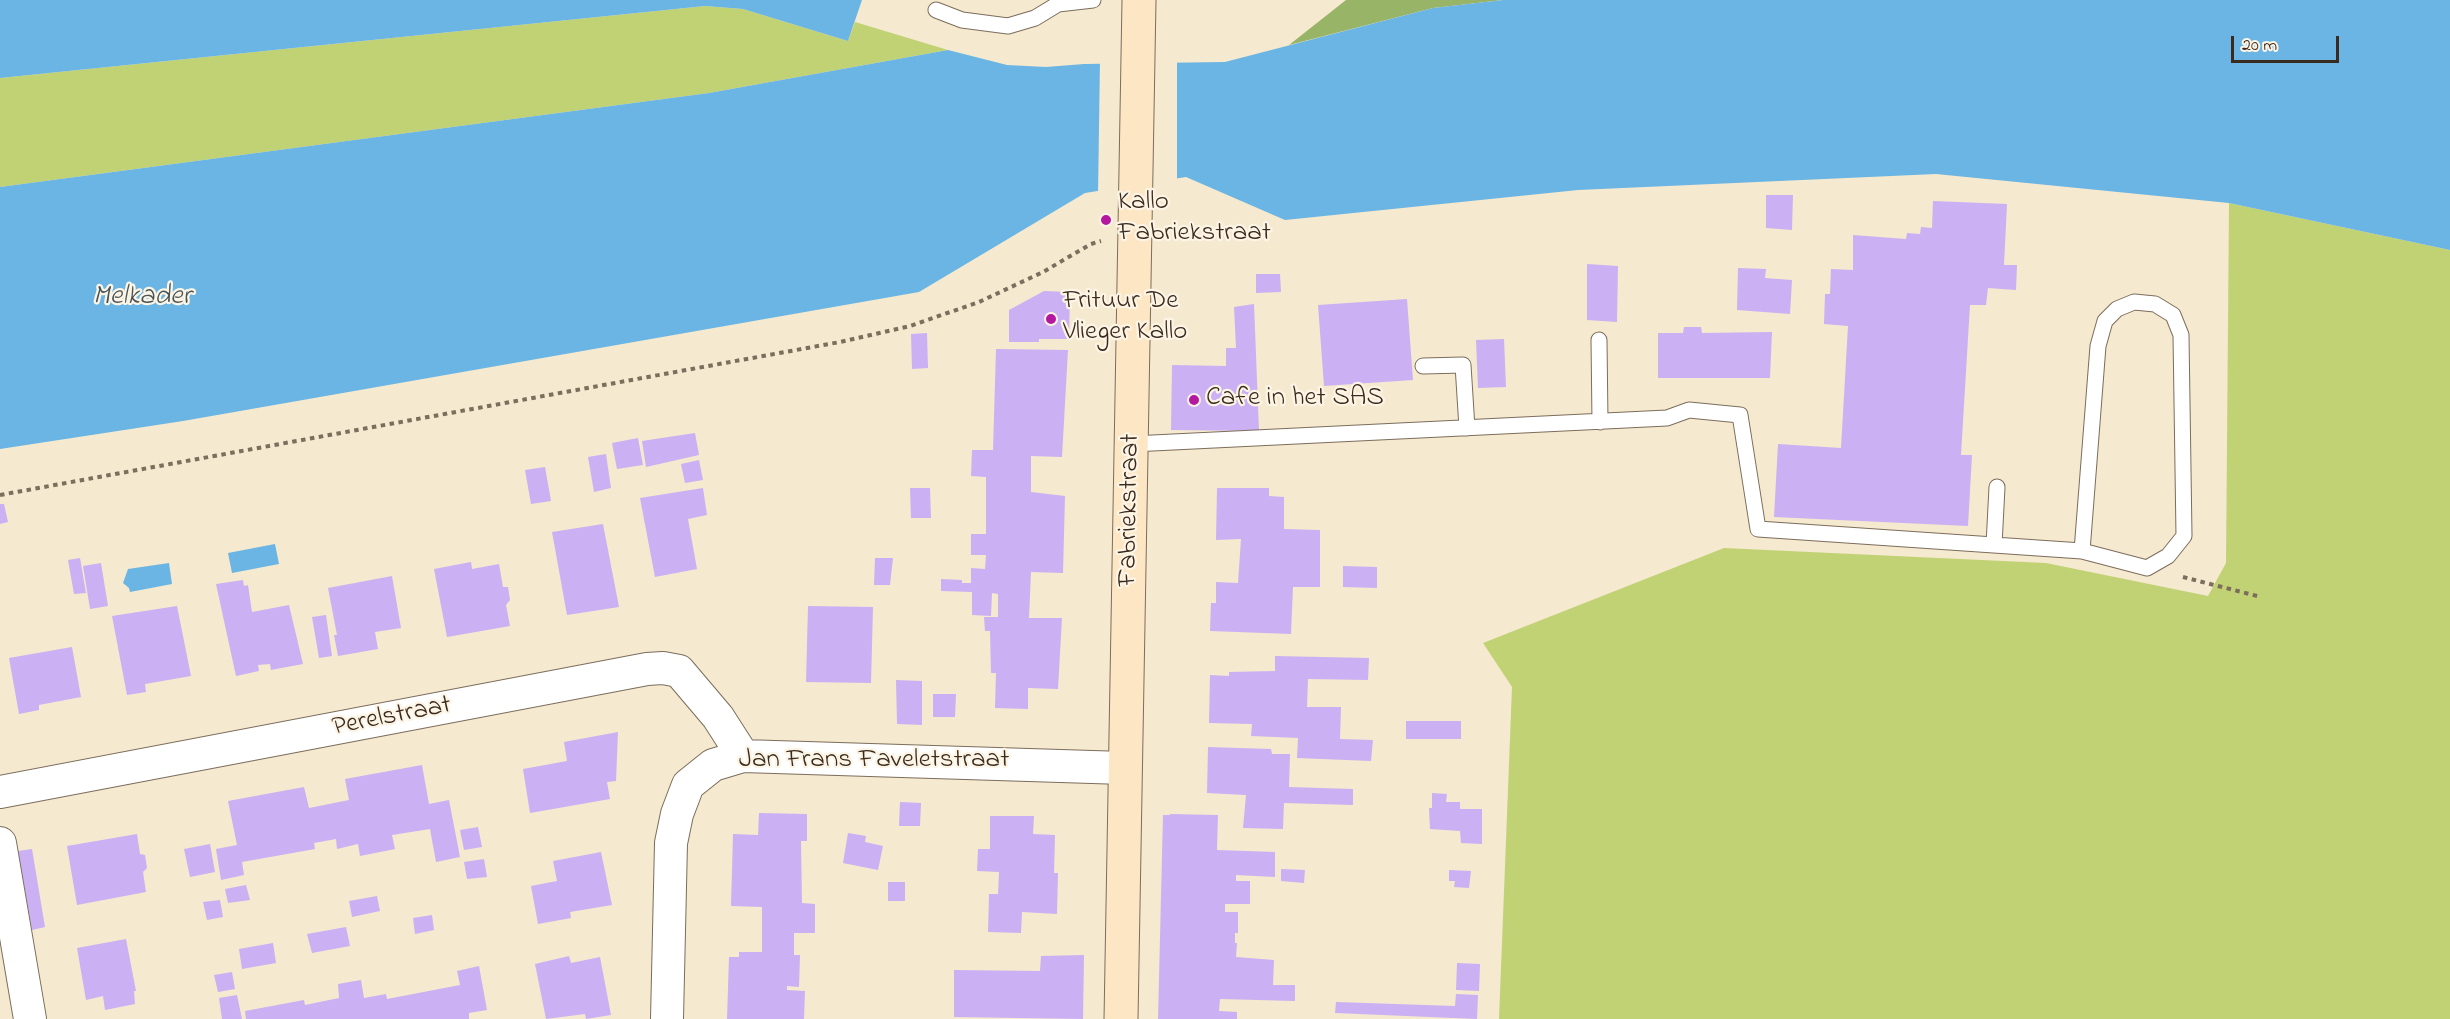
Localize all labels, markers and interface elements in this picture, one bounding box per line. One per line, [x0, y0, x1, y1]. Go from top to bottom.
scale bar [2234, 24, 2342, 62]
text: 20 m [2242, 33, 2277, 59]
place label: Kallo Fabriekstraat [1118, 188, 1271, 251]
marker: Kallo Fabriekstraat [1099, 213, 1113, 227]
water label: Melkader [93, 281, 191, 315]
place label: Frituur De Vlieger Kallo [1063, 287, 1187, 350]
marker: Frituur De Vlieger Kallo [1044, 312, 1058, 326]
place label: Cafe in het SAS [1206, 384, 1384, 416]
marker: Cafe in het SAS [1187, 393, 1201, 407]
street label: Fabriekstraat [1113, 433, 1149, 587]
street label: Perelstraat [330, 691, 454, 745]
street label: Jan Frans Faveletstraat [739, 746, 1009, 778]

